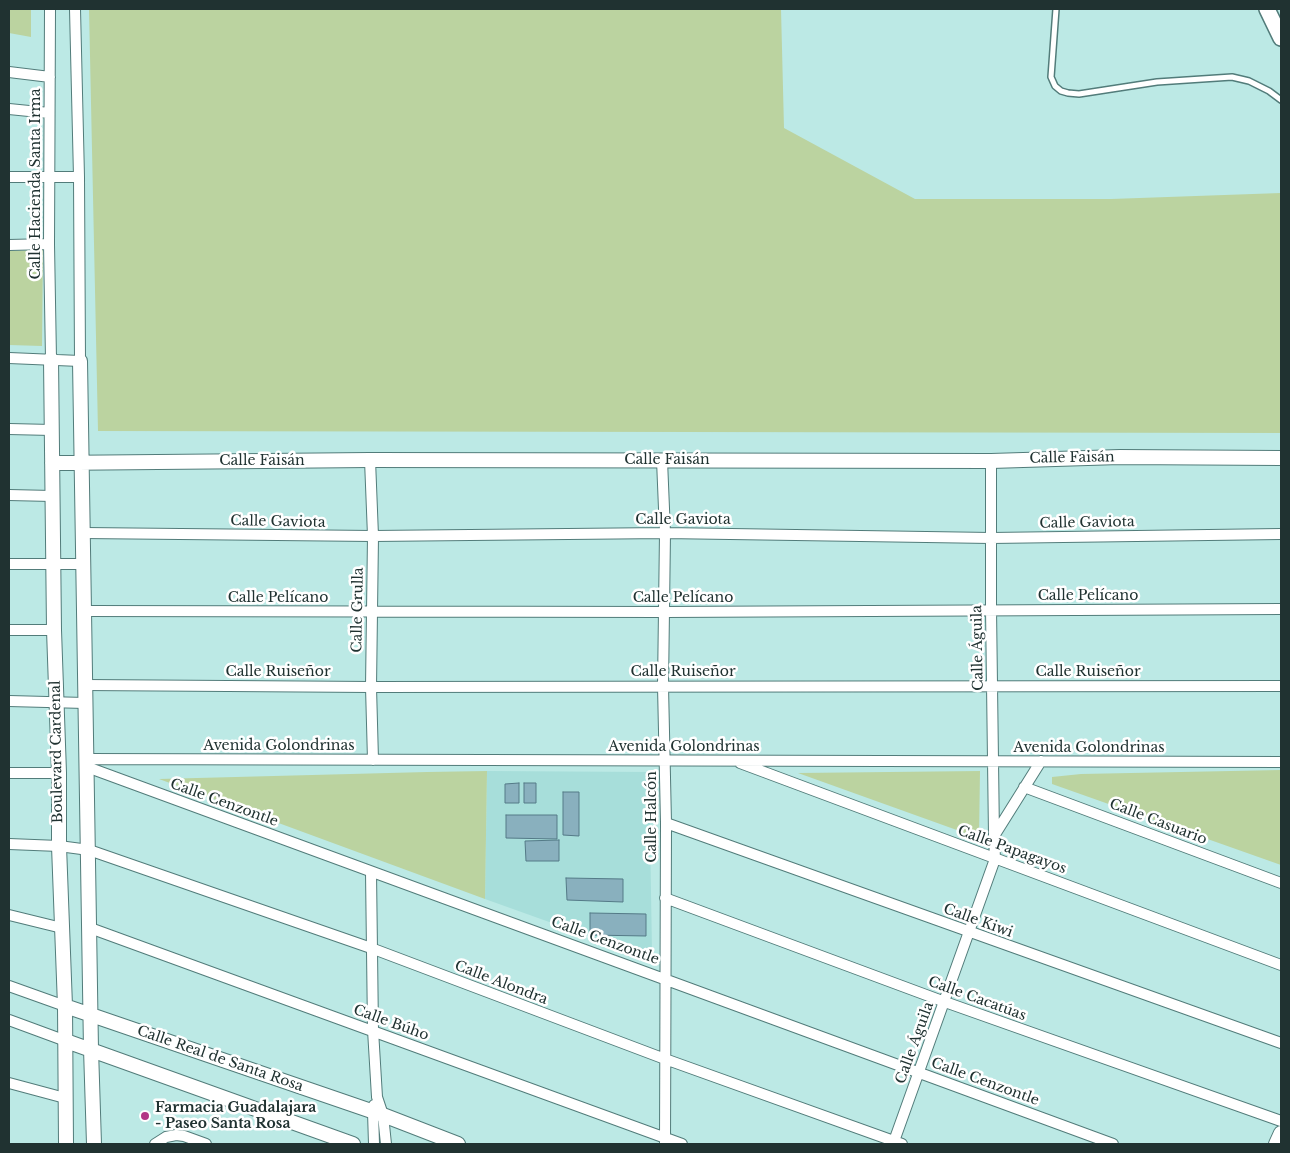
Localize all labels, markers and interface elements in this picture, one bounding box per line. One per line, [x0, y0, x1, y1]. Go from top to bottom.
street label: Calle Hacienda Santa Irma [28, 89, 44, 279]
street label: Calle Faisán [1029, 449, 1115, 467]
street label: Calle Faisán [624, 452, 710, 468]
street label: Calle Faisán [219, 453, 305, 469]
street label: Calle Gaviota [635, 512, 731, 528]
street label: Calle Gaviota [230, 513, 326, 531]
street label: Calle Gaviota [1039, 514, 1135, 532]
street label: Calle Grulla [349, 567, 367, 653]
street label: Calle Pelícano [1038, 588, 1138, 604]
street label: Calle Pelícano [228, 590, 328, 606]
street label: Calle Pelícano [633, 590, 733, 606]
street label: Calle Águila [969, 605, 987, 691]
street label: Calle Ruiseñor [225, 664, 331, 680]
street label: Calle Ruiseñor [630, 664, 736, 680]
street label: Calle Ruiseñor [1035, 664, 1141, 680]
street label: Boulevard Cardenal [47, 680, 67, 824]
street label: Avenida Golondrinas [203, 738, 355, 754]
street label: Avenida Golondrinas [608, 739, 760, 755]
street label: Avenida Golondrinas [1013, 740, 1165, 756]
street label: Calle Halcón [644, 771, 660, 863]
street label: Calle Cenzontle [168, 776, 280, 830]
street label: Calle Casuario [1107, 796, 1209, 848]
street label: Calle Papagayos [955, 823, 1069, 877]
street label: Calle Kiwi [941, 901, 1015, 941]
street label: Calle Cenzontle [549, 914, 661, 968]
street label: Calle Alondra [452, 958, 550, 1008]
street label: Calle Cacatúas [926, 973, 1028, 1025]
street label: Calle Águila [892, 1000, 938, 1086]
street label: Calle Búho [351, 1002, 431, 1044]
street label: Calle Real de Santa Rosa [135, 1023, 305, 1095]
street label: Calle Cenzontle [929, 1055, 1041, 1109]
place label: Farmacia Guadalajara - Paseo Santa Rosa [155, 1100, 316, 1132]
marker: Farmacia Guadalajara - Paseo Santa Rosa [139, 1110, 151, 1122]

